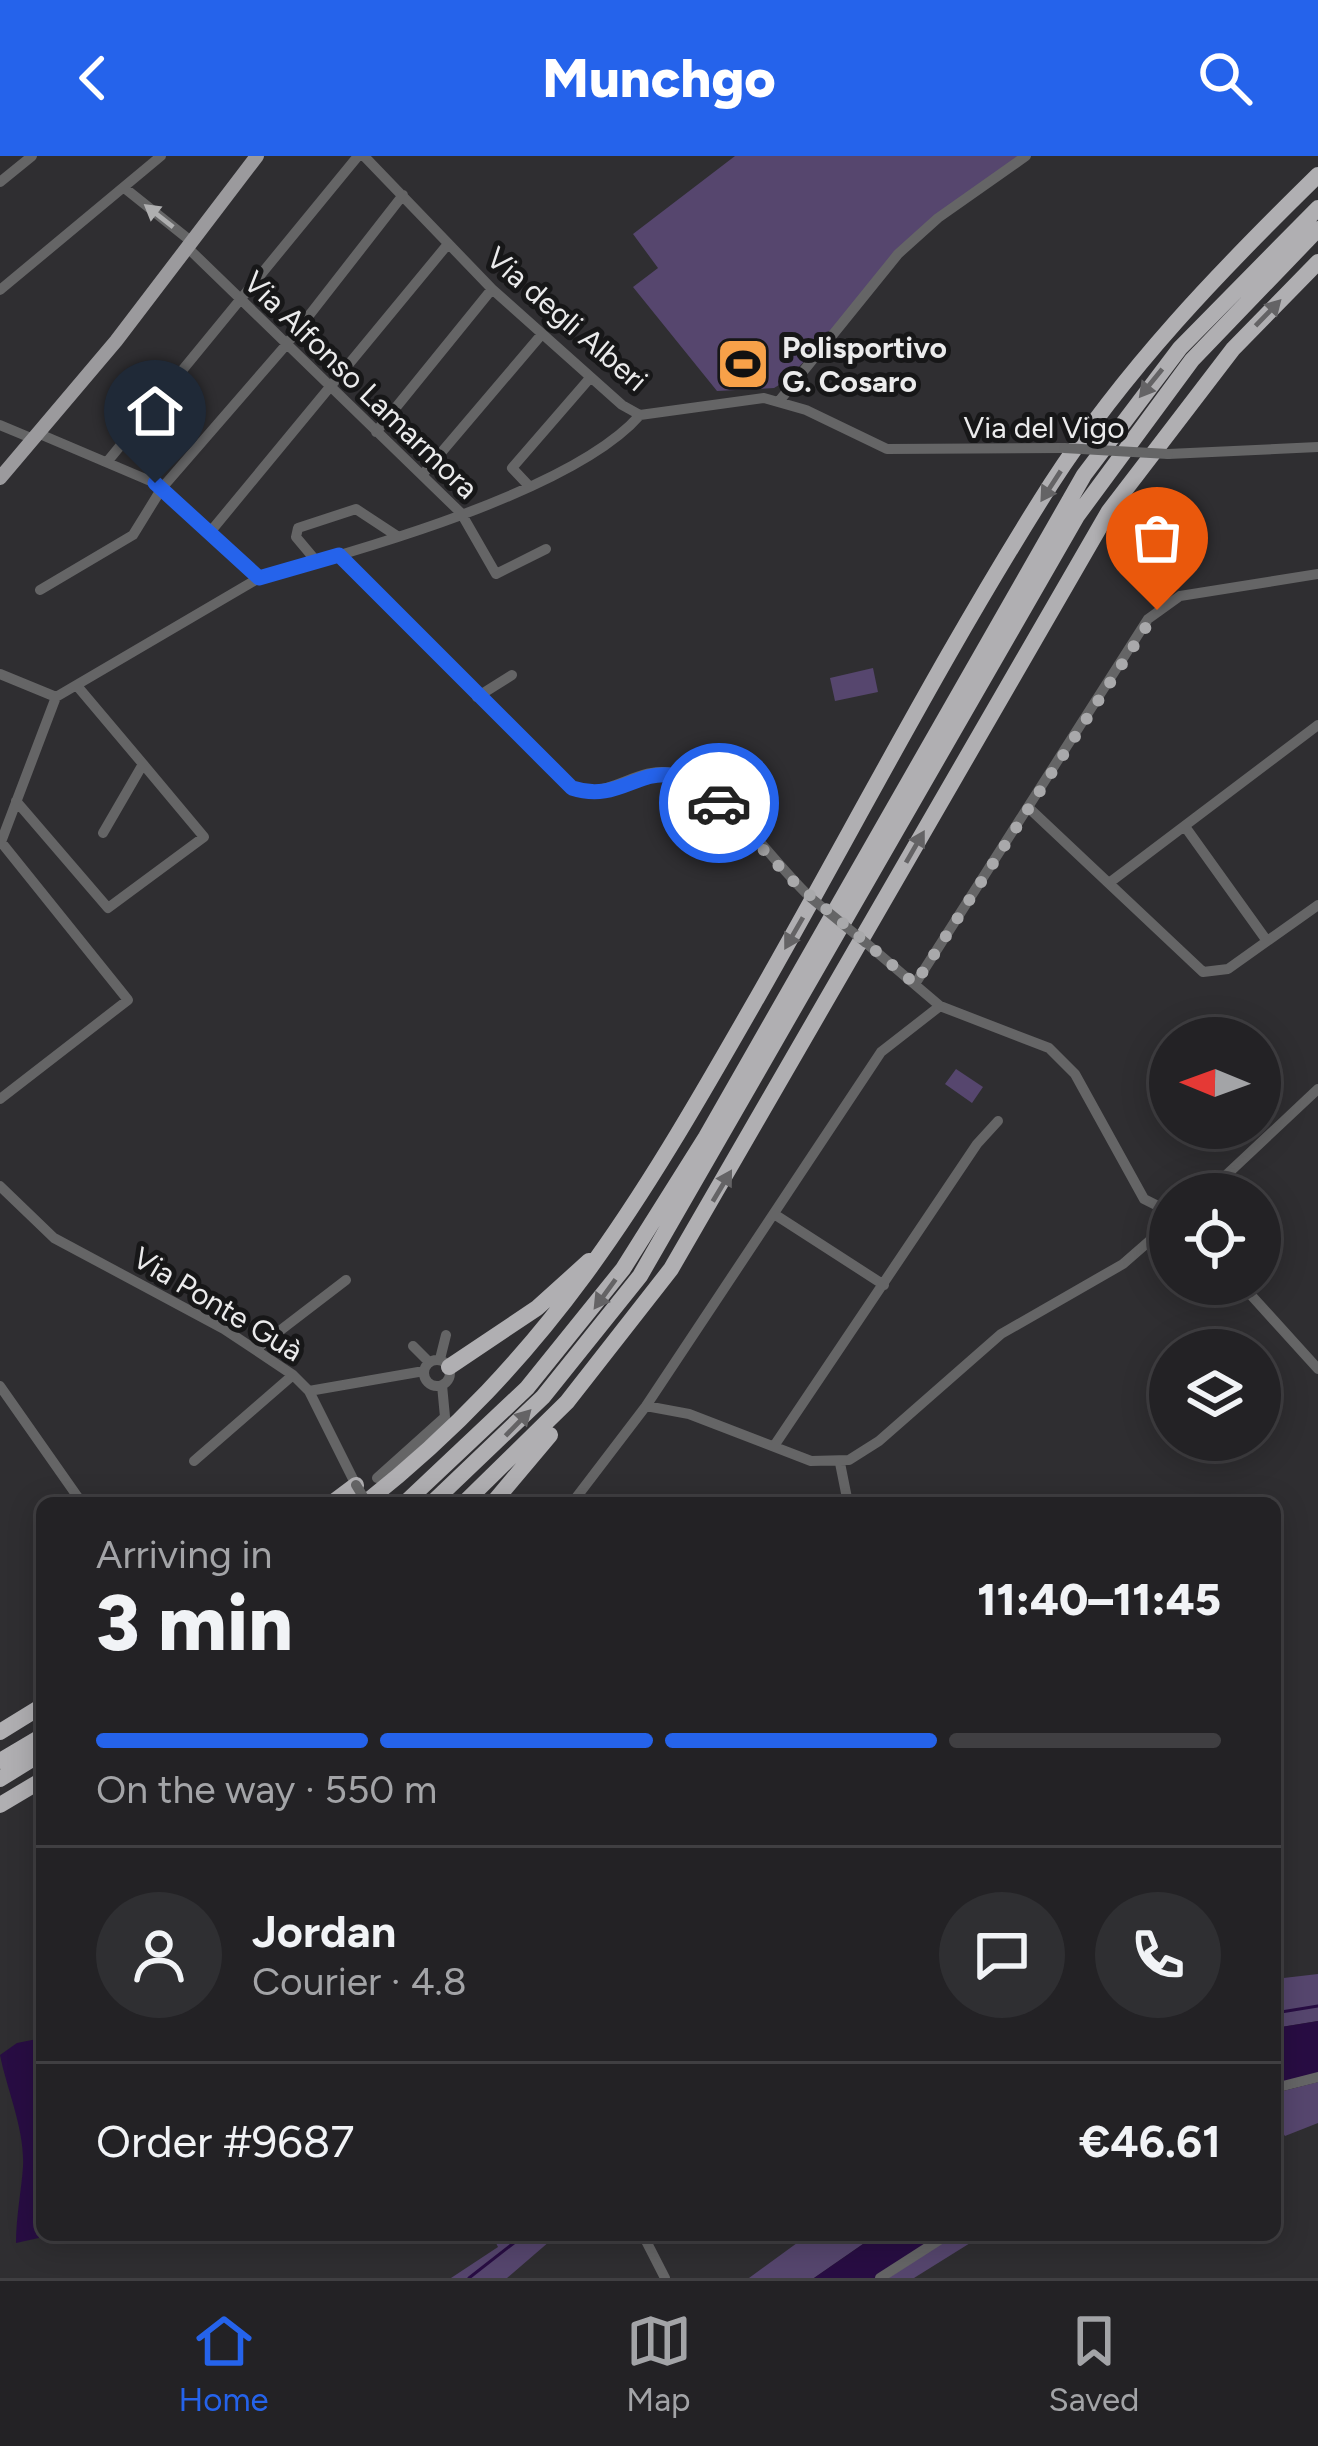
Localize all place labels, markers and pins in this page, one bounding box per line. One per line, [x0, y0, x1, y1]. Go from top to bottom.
place label: Polisportivo G. Cosaro [782, 329, 947, 400]
sports icon: Polisportivo G. Cosaro [715, 336, 771, 392]
pin [104, 360, 206, 483]
pin [1106, 487, 1208, 610]

